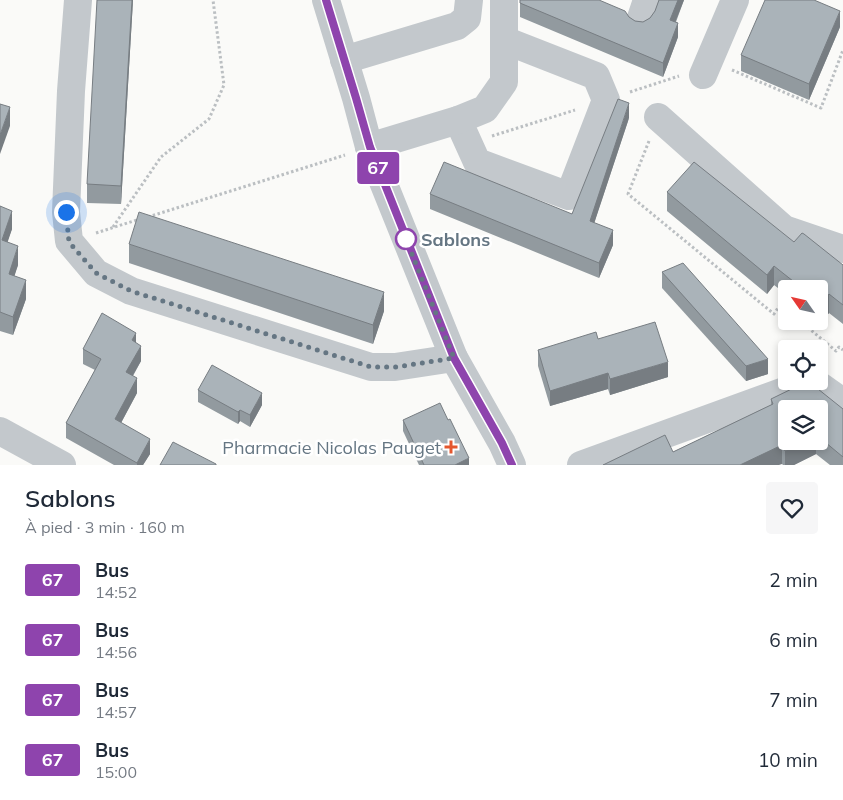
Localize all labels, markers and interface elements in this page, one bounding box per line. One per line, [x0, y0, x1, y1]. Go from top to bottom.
line badge: 67 [356, 152, 400, 184]
text: 67 [367, 156, 389, 179]
your location [54, 200, 79, 225]
marker: Sablons [395, 228, 417, 250]
place label: Sablons [421, 228, 490, 251]
north arrow [778, 280, 828, 330]
map controls [778, 280, 828, 450]
button: locate [778, 340, 828, 390]
button: layers [778, 400, 828, 450]
place label: Pharmacie Nicolas Pauget [222, 436, 441, 459]
marker: Pharmacie Nicolas Pauget [445, 441, 457, 453]
button: heart [766, 482, 818, 534]
text: Sablons [25, 483, 116, 513]
text: À pied · 3 min · 160 m [25, 517, 185, 537]
text: Bus [95, 558, 129, 582]
text: 67 [42, 568, 63, 591]
text: 2 min [769, 568, 818, 592]
text: 14:52 [95, 582, 137, 602]
text: Bus [95, 618, 129, 642]
text: 67 [42, 628, 63, 651]
text: 6 min [769, 628, 818, 652]
text: 14:56 [95, 642, 137, 662]
text: Bus [95, 678, 129, 702]
text: 67 [42, 688, 63, 711]
text: 7 min [769, 688, 818, 712]
text: 14:57 [95, 702, 137, 722]
text: Bus [95, 738, 129, 762]
text: 67 [42, 748, 63, 771]
text: 10 min [758, 748, 818, 772]
text: 15:00 [95, 762, 137, 782]

